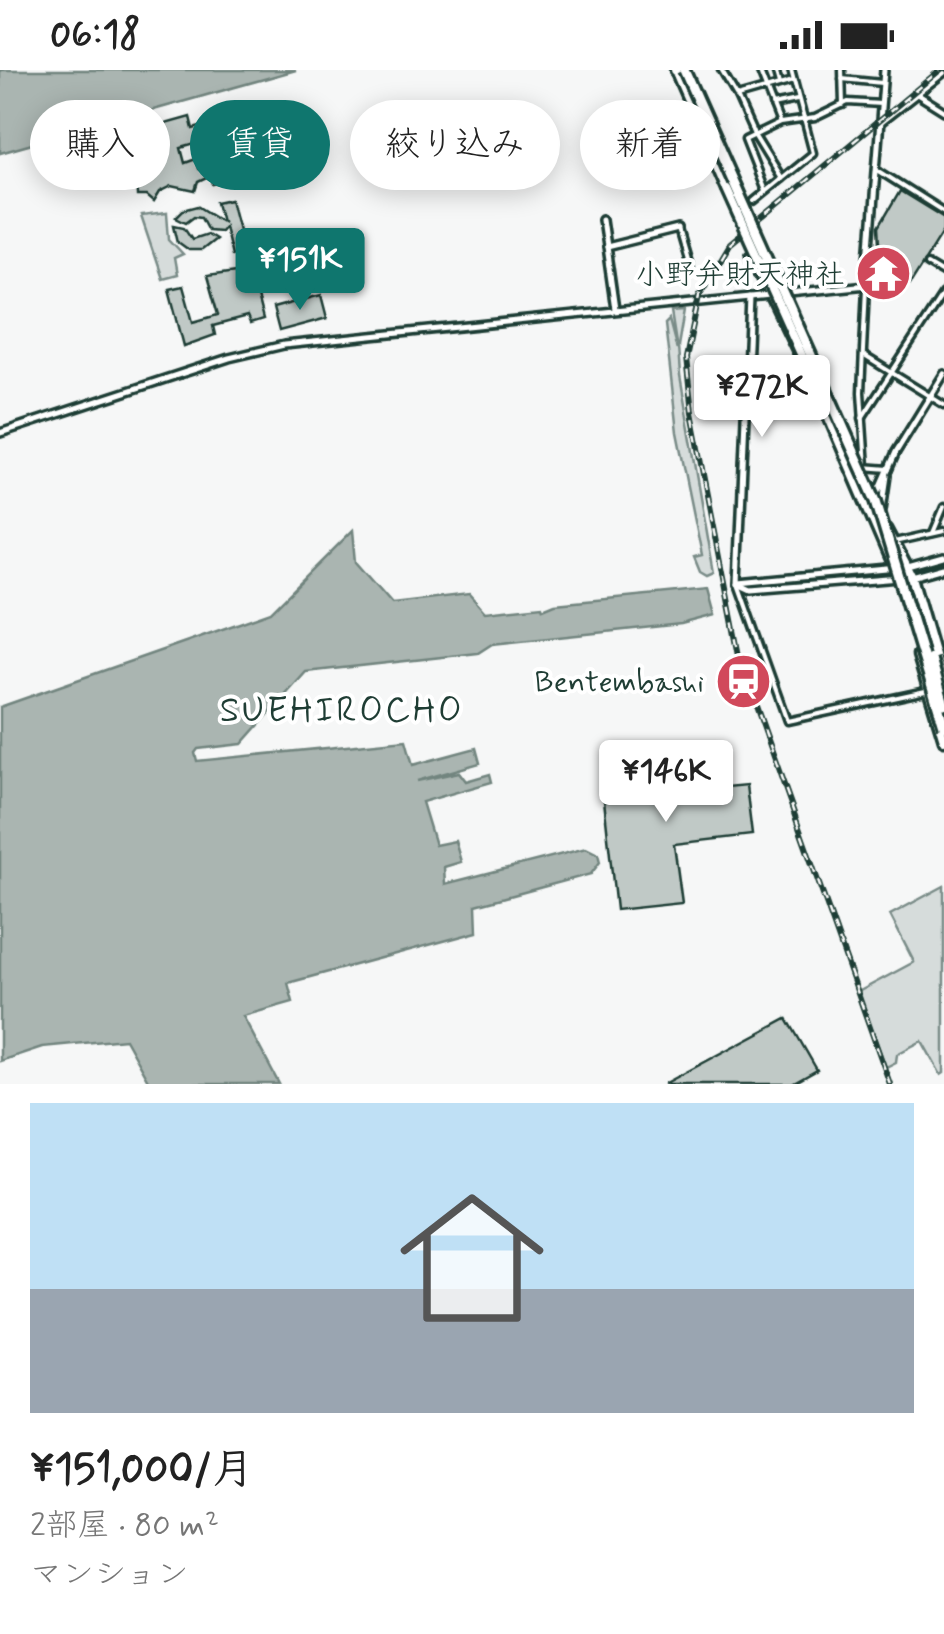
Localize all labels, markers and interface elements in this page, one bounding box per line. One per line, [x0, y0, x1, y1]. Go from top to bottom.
text: 06:18 [50, 11, 140, 60]
chip: 購入 [30, 100, 170, 190]
chip: 賃貸 [190, 100, 330, 190]
chip: 絞り込み [350, 100, 560, 190]
chip: 新着 [580, 100, 720, 190]
pin: ¥151K [230, 228, 370, 313]
text: ¥151K [258, 239, 342, 281]
temple icon: 小野弁財天神社 [854, 244, 914, 304]
place label: 小野弁財天神社 [635, 256, 845, 295]
pin: ¥272K [692, 355, 832, 440]
text: ¥272K [716, 366, 808, 408]
station icon: Bentembashi [713, 651, 773, 711]
place label: Bentembashi [535, 663, 704, 702]
district label: SUEHIROCHO [220, 688, 464, 734]
pin: ¥146K [596, 740, 736, 825]
text: ¥146K [621, 751, 711, 793]
icon: home [382, 1168, 562, 1348]
text: ¥151,000/月 [30, 1443, 254, 1498]
text: 2部屋 · 80 m² [30, 1505, 219, 1547]
text: マンション [30, 1554, 189, 1596]

